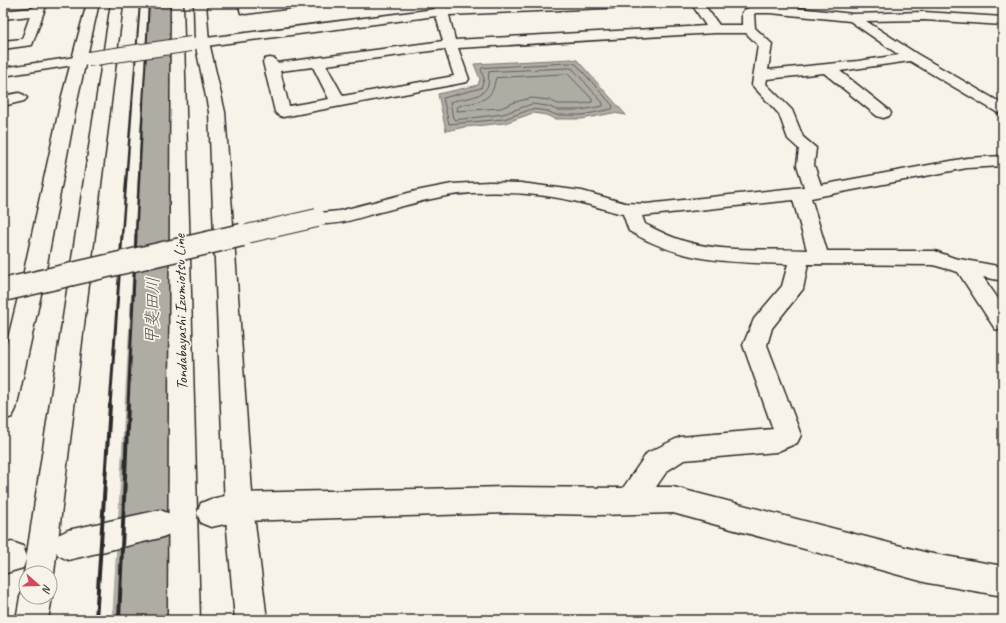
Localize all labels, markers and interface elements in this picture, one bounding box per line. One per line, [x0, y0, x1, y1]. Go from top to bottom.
street label: Tondabayashi Izumiotsu Line [170, 232, 192, 390]
water label: 甲斐田川 [141, 277, 164, 345]
north arrow [18, 565, 58, 605]
text: N [39, 583, 55, 596]

